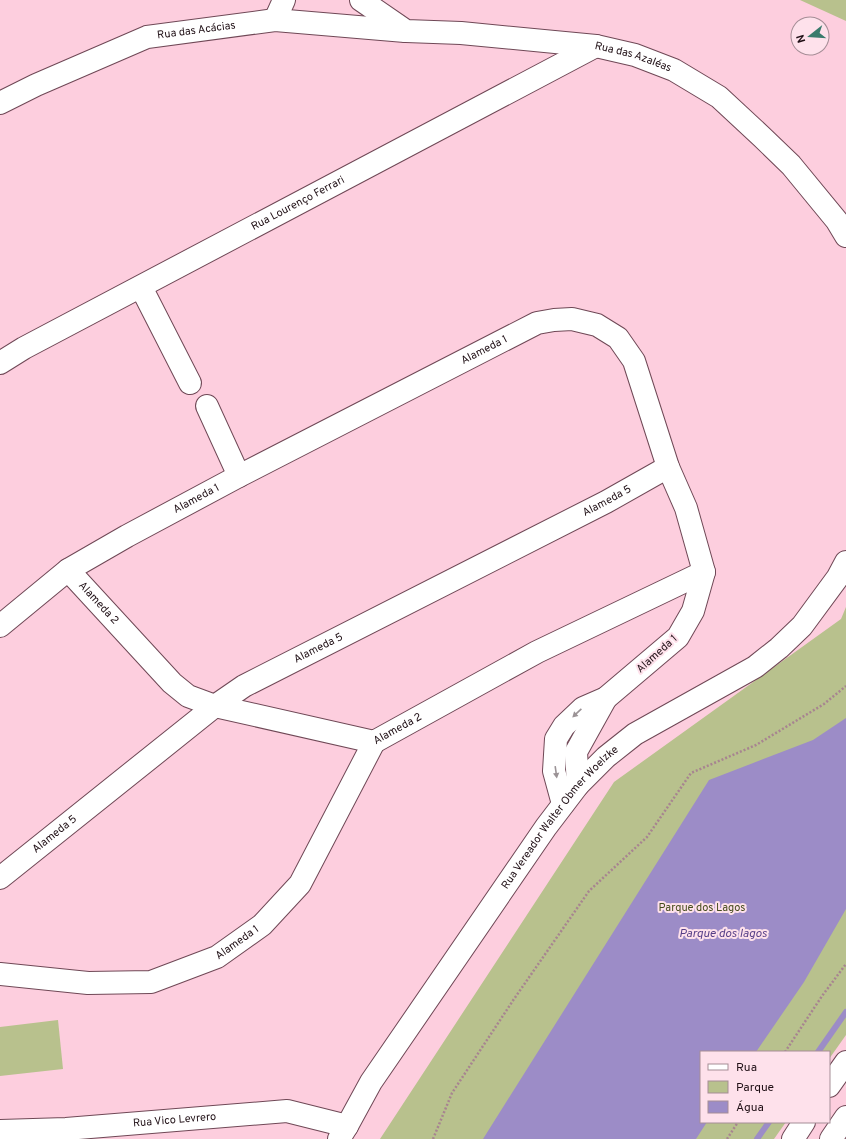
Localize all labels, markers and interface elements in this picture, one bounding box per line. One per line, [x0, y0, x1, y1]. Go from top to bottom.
north arrow [790, 16, 830, 56]
street label: Rua das Acácias [156, 18, 237, 43]
text: N [794, 33, 809, 44]
street label: Rua das Azaléas [593, 39, 673, 75]
street label: Rua Lourenço Ferrari [249, 173, 347, 234]
street label: Alameda 1 [459, 332, 510, 368]
street label: Alameda 1 [171, 481, 222, 517]
street label: Alameda 5 [580, 482, 634, 520]
street label: Alameda 2 [75, 579, 122, 627]
street label: Alameda 5 [291, 630, 345, 667]
street label: Alameda 1 [634, 632, 680, 676]
one-way arrow [572, 709, 582, 718]
street label: Alameda 2 [371, 710, 424, 748]
street label: Rua Vereador Walter Obmer Woelzke [498, 743, 622, 892]
one-way arrow [552, 766, 559, 778]
street label: Alameda 5 [29, 812, 80, 856]
park label: Parque dos Lagos [659, 901, 745, 915]
street label: Alameda 1 [213, 922, 262, 963]
water label: Parque dos lagos [679, 926, 768, 942]
legend [700, 1051, 830, 1123]
text: Rua [736, 1060, 757, 1076]
text: Parque [736, 1080, 774, 1096]
text: Água [736, 1100, 764, 1116]
street label: Rua Vico Levrero [132, 1110, 217, 1131]

